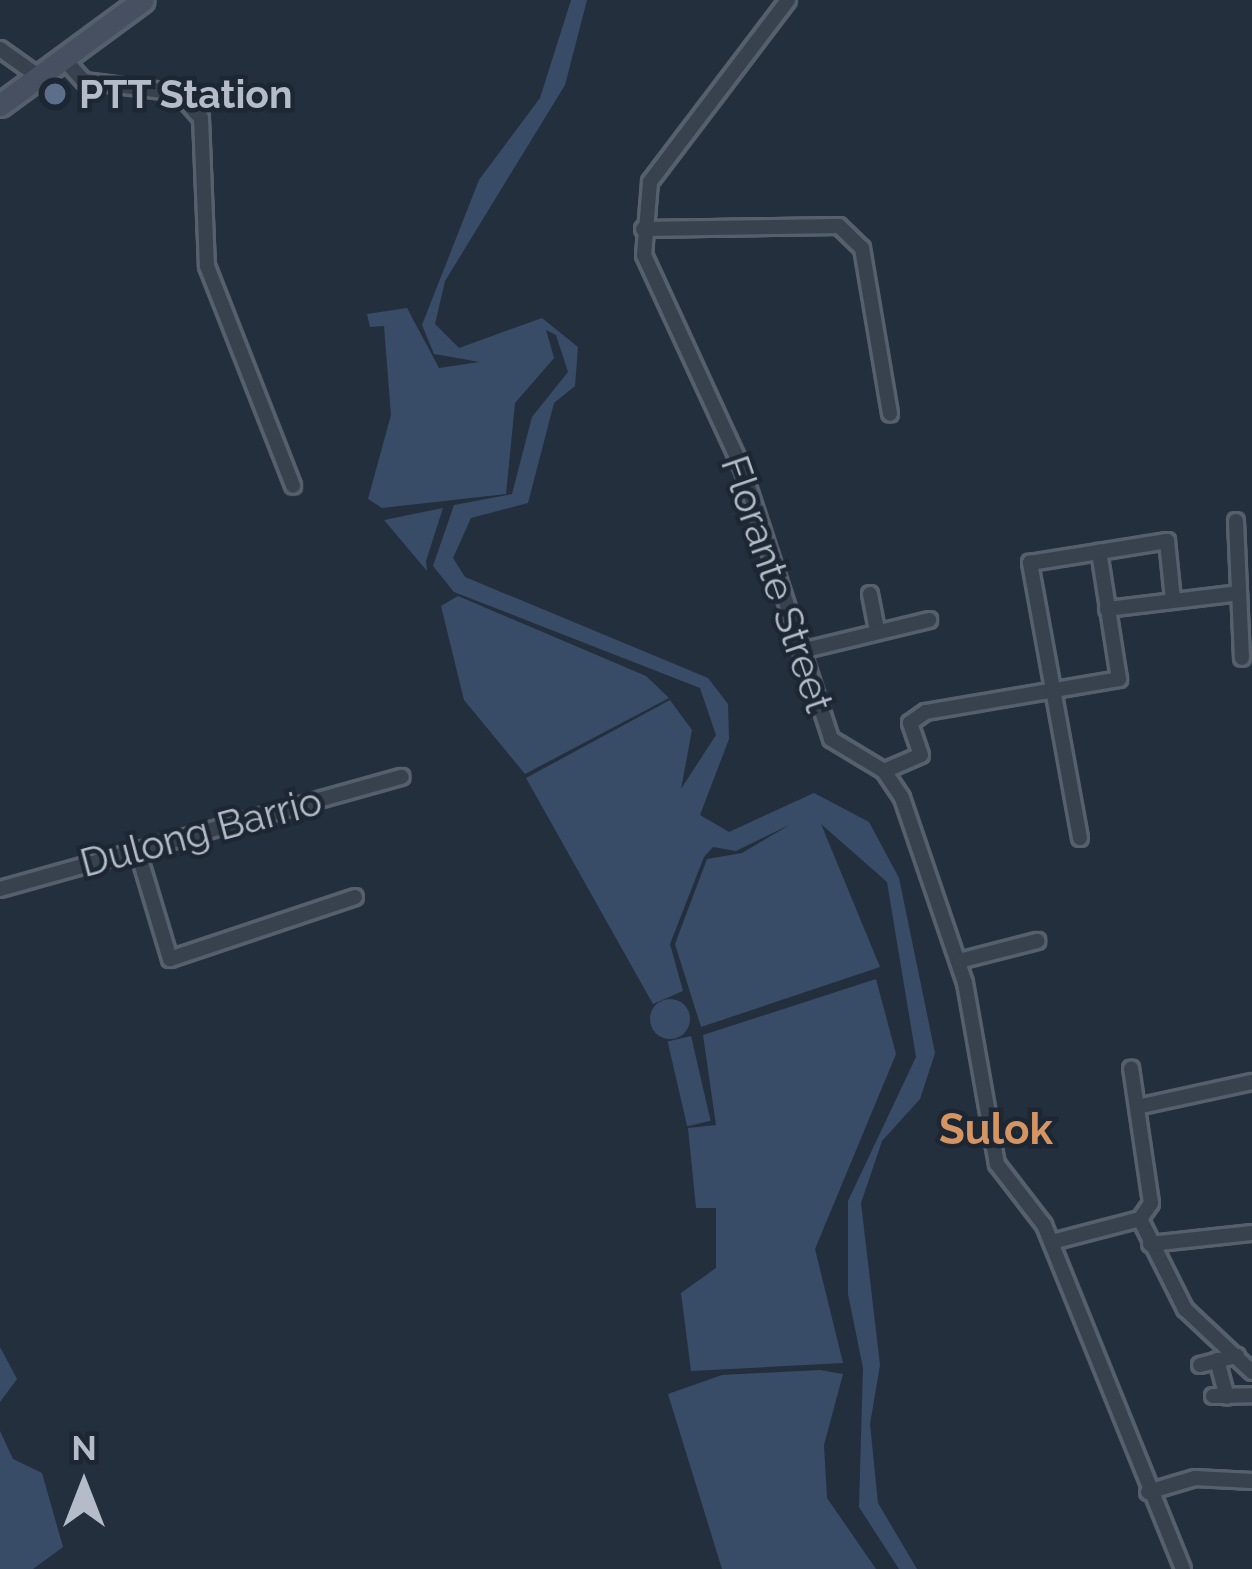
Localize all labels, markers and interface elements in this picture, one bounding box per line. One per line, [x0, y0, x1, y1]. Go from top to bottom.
place label: PTT Station [79, 71, 294, 117]
marker: PTT Station [42, 81, 68, 107]
street label: Florante Street [711, 450, 843, 718]
street label: Dulong Barrio [75, 777, 327, 887]
district label: Sulok [939, 1105, 1053, 1155]
north arrow [24, 1425, 144, 1545]
text: N [71, 1429, 97, 1468]

